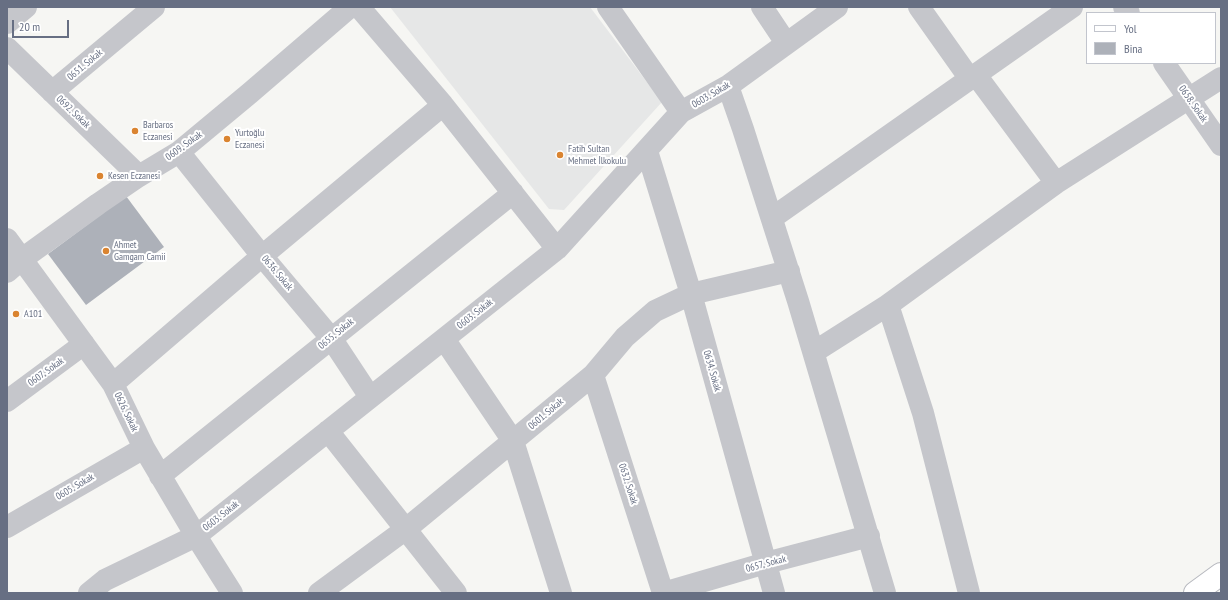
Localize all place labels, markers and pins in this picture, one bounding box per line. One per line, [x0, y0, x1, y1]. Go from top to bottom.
place label: Barbaros Eczanesi [143, 119, 173, 142]
marker: Barbaros Eczanesi [130, 126, 140, 136]
place label: Yurtoğlu Eczanesi [235, 127, 264, 150]
marker: Yurtoğlu Eczanesi [222, 134, 232, 144]
place label: Fatih Sultan Mehmet İlkokulu [568, 143, 626, 166]
marker: Fatih Sultan Mehmet İlkokulu [555, 150, 565, 160]
place label: Kesen Eczanesi [108, 170, 160, 182]
marker: Kesen Eczanesi [95, 171, 105, 181]
place label: Ahmet Gamgam Camii [114, 239, 166, 262]
marker: Ahmet Gamgam Camii [101, 246, 111, 256]
place label: A101 [24, 308, 42, 320]
marker: A101 [11, 309, 21, 319]

